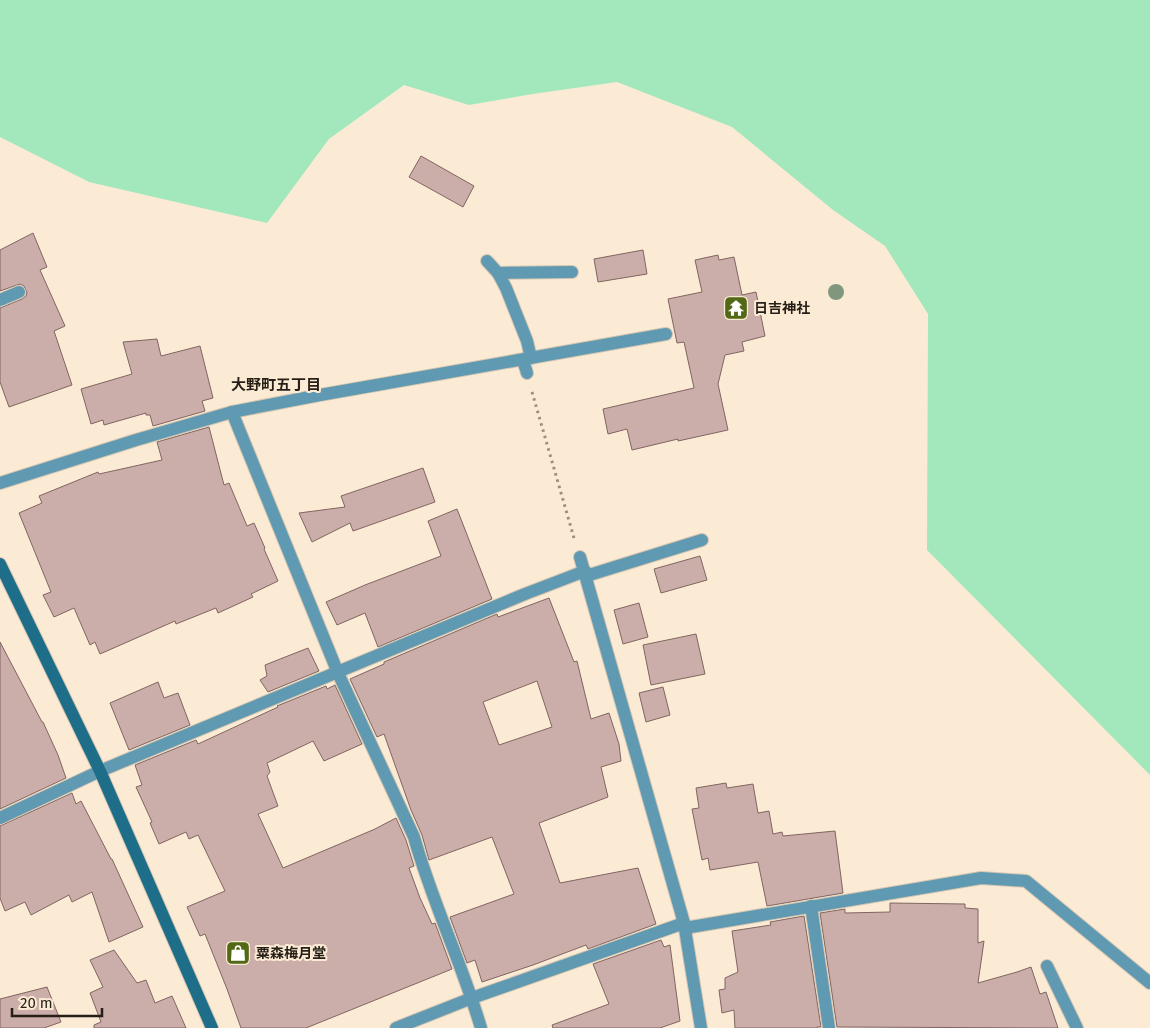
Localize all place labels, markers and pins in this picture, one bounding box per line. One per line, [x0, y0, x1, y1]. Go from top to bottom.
temple icon: 日吉神社 [723, 295, 749, 321]
place label: 日吉神社 [754, 300, 810, 317]
shop icon: 粟森梅月堂 [225, 940, 251, 966]
place label: 粟森梅月堂 [256, 945, 326, 962]

